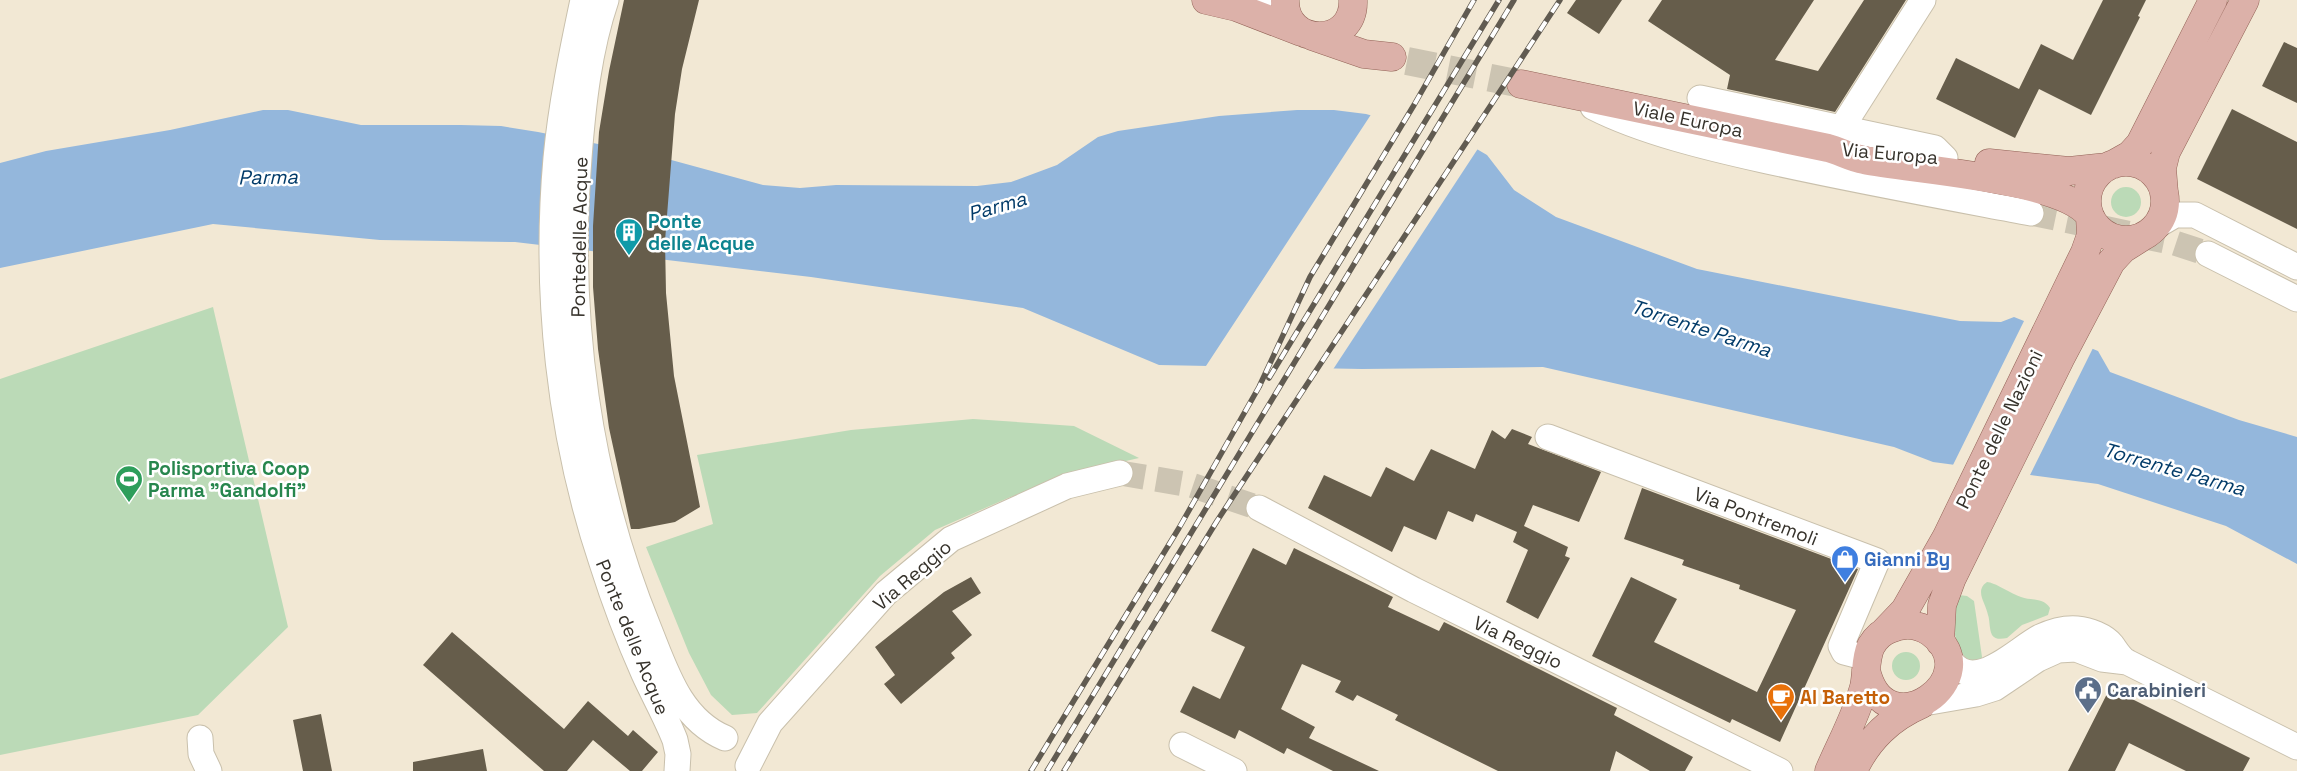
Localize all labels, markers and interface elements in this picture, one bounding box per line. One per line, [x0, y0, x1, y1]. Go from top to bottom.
street label: Viale Europa [1630, 96, 1745, 143]
street label: Via Europa [1841, 137, 1939, 170]
street label: Pontedelle Acque [566, 156, 593, 318]
water label: Parma [238, 163, 298, 191]
water label: Parma [965, 185, 1030, 227]
place label: Ponte delle Acque [648, 209, 755, 256]
building icon: Ponte delle Acque [614, 217, 644, 256]
water label: Torrente Parma [1628, 293, 1775, 363]
street label: Ponte delle Nazioni [1950, 346, 2049, 513]
water label: Torrente Parma [2100, 436, 2248, 502]
place label: Polisportiva Coop Parma "Gandolfi" [148, 456, 310, 503]
sports icon: Polisportiva Coop Parma "Gandolfi" [114, 464, 144, 503]
street label: Via Pontremoli [1690, 481, 1821, 552]
street label: Via Reggio [868, 534, 957, 616]
shop icon: Gianni By [1830, 544, 1860, 583]
place label: Gianni By [1864, 547, 1950, 572]
street label: Ponte delle Acque [590, 556, 675, 719]
street label: Via Reggio [1469, 610, 1567, 675]
public building icon: Carabinieri [2073, 675, 2103, 714]
place label: Carabinieri [2107, 678, 2206, 703]
cafe icon: Al Baretto [1766, 682, 1796, 721]
place label: Al Baretto [1800, 685, 1890, 710]

